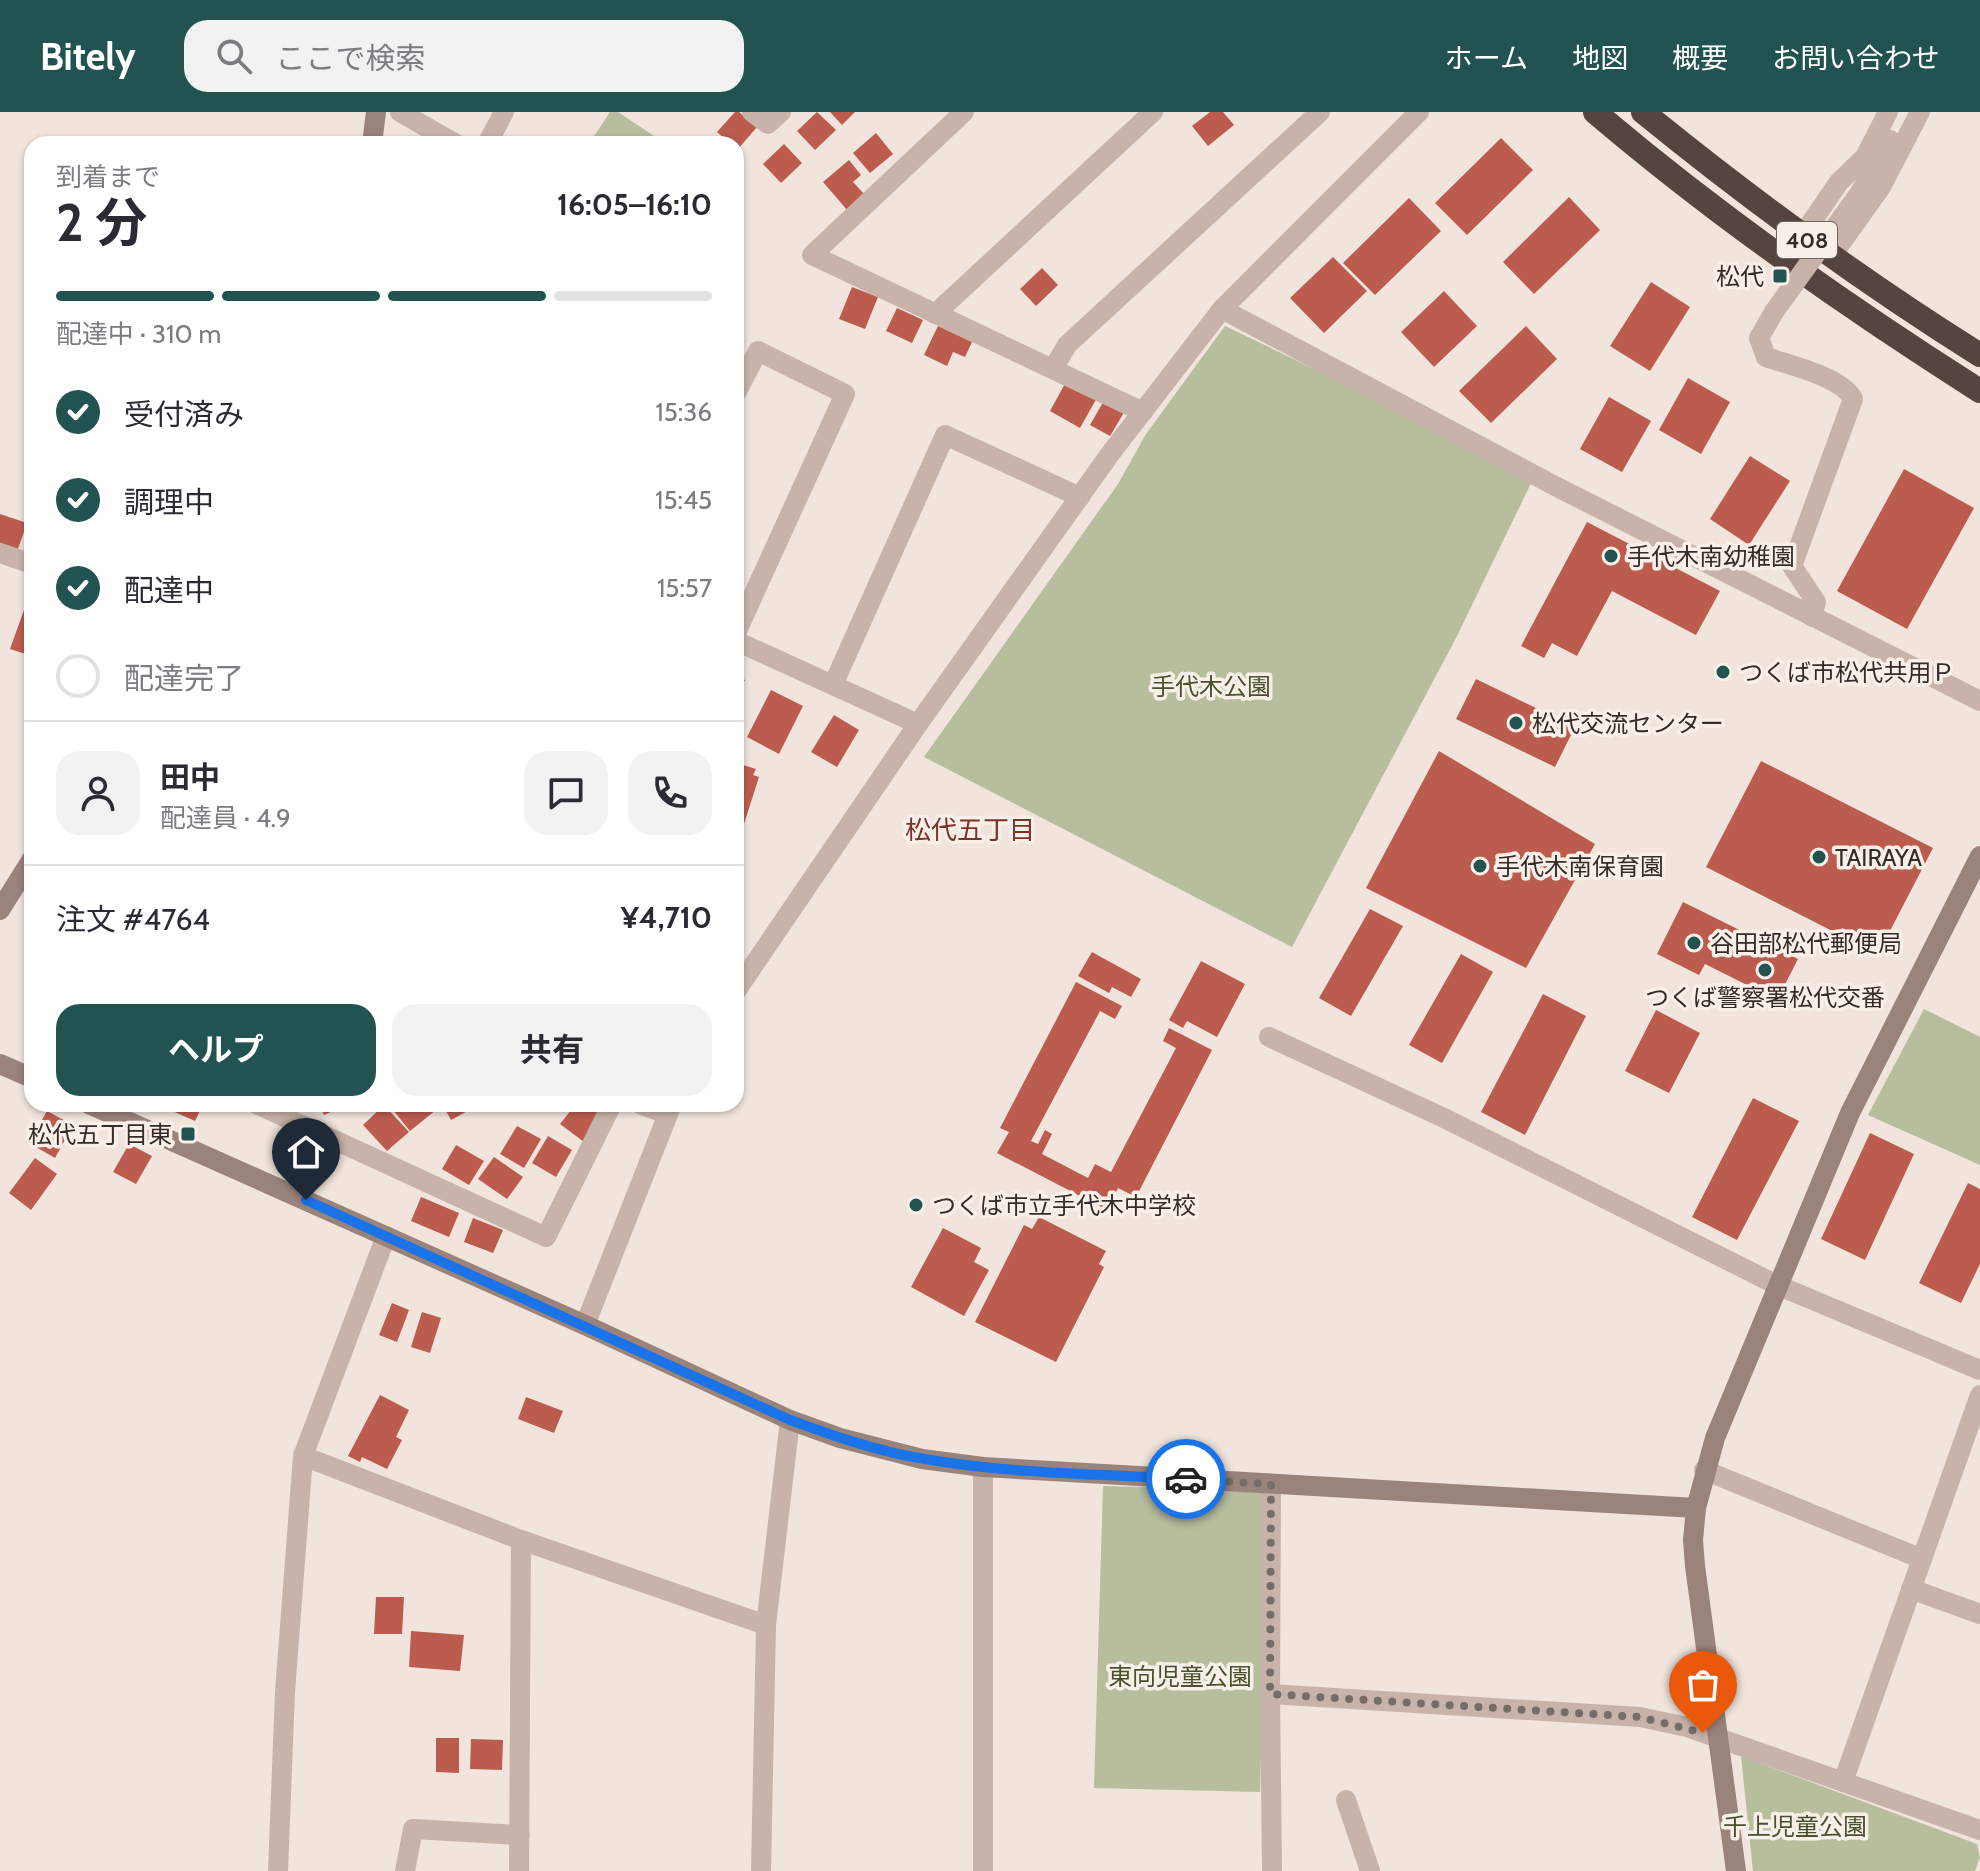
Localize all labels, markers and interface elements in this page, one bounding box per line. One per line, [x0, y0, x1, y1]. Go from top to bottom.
search box [184, 20, 744, 92]
text: Bitely [40, 33, 136, 80]
icon: search [212, 34, 256, 78]
text: ここで検索 [276, 40, 426, 77]
text: ホーム [1445, 41, 1528, 75]
text: 地図 [1572, 41, 1628, 75]
text: 概要 [1672, 41, 1728, 75]
text: お問い合わせ [1772, 41, 1940, 75]
text: 到着まで [56, 161, 160, 193]
text: 16:05–16:10 [557, 186, 712, 223]
text: 2 分 [56, 191, 147, 254]
road number: 408 [1777, 222, 1837, 258]
place label: 松代 [1716, 262, 1764, 291]
marker: 松代 [1771, 267, 1789, 285]
text: 配達中 · 310 m [56, 318, 221, 350]
icon: check [56, 390, 100, 434]
text: 受付済み [124, 396, 244, 433]
text: 15:36 [655, 396, 712, 428]
icon: check [56, 478, 100, 522]
text: 調理中 [124, 484, 214, 521]
text: 15:45 [655, 484, 712, 516]
place label: 手代木南幼稚園 [1627, 542, 1795, 571]
marker: 手代木南幼稚園 [1602, 547, 1620, 565]
icon: check [56, 566, 100, 610]
text: 配達中 [124, 572, 214, 609]
text: 15:57 [657, 572, 712, 604]
place label: つくば市松代共用Ｐ [1739, 658, 1955, 687]
text: 配達完了 [124, 660, 244, 697]
marker: つくば市松代共用Ｐ [1714, 663, 1732, 681]
park label: 手代木公園 [1151, 672, 1271, 701]
place label: 松代交流センター [1532, 709, 1724, 738]
marker: 松代交流センター [1507, 714, 1525, 732]
button: person [56, 751, 140, 835]
button: chat [524, 751, 608, 835]
button: phone [628, 751, 712, 835]
text: 田中 [160, 759, 220, 796]
text: 配達員 · 4.9 [160, 802, 291, 834]
district label: 松代五丁目 [905, 814, 1035, 846]
place label: TAIRAYA [1835, 843, 1922, 872]
marker: TAIRAYA [1810, 848, 1828, 866]
place label: 手代木南保育園 [1496, 852, 1664, 881]
marker: 手代木南保育園 [1471, 857, 1489, 875]
text: ¥4,710 [621, 899, 712, 936]
text: 注文 #4764 [56, 901, 210, 938]
place label: 谷田部松代郵便局 [1710, 929, 1902, 958]
marker: 谷田部松代郵便局 [1685, 934, 1703, 952]
marker: つくば警察署松代交番 [1756, 961, 1774, 979]
place label: つくば警察署松代交番 [1645, 983, 1885, 1012]
button: ヘルプ [56, 1004, 376, 1096]
button: 共有 [392, 1004, 712, 1096]
pin [272, 1118, 340, 1200]
place label: 松代五丁目東 [28, 1120, 172, 1149]
marker: 松代五丁目東 [179, 1125, 197, 1143]
icon: home [284, 1130, 328, 1174]
place label: つくば市立手代木中学校 [932, 1191, 1196, 1220]
marker: つくば市立手代木中学校 [907, 1196, 925, 1214]
courier [1146, 1439, 1226, 1519]
icon: car [1164, 1457, 1208, 1501]
pin [1669, 1651, 1737, 1733]
park label: 東向児童公園 [1108, 1662, 1252, 1691]
icon: bag [1681, 1663, 1725, 1707]
park label: 千上児童公園 [1723, 1812, 1867, 1841]

